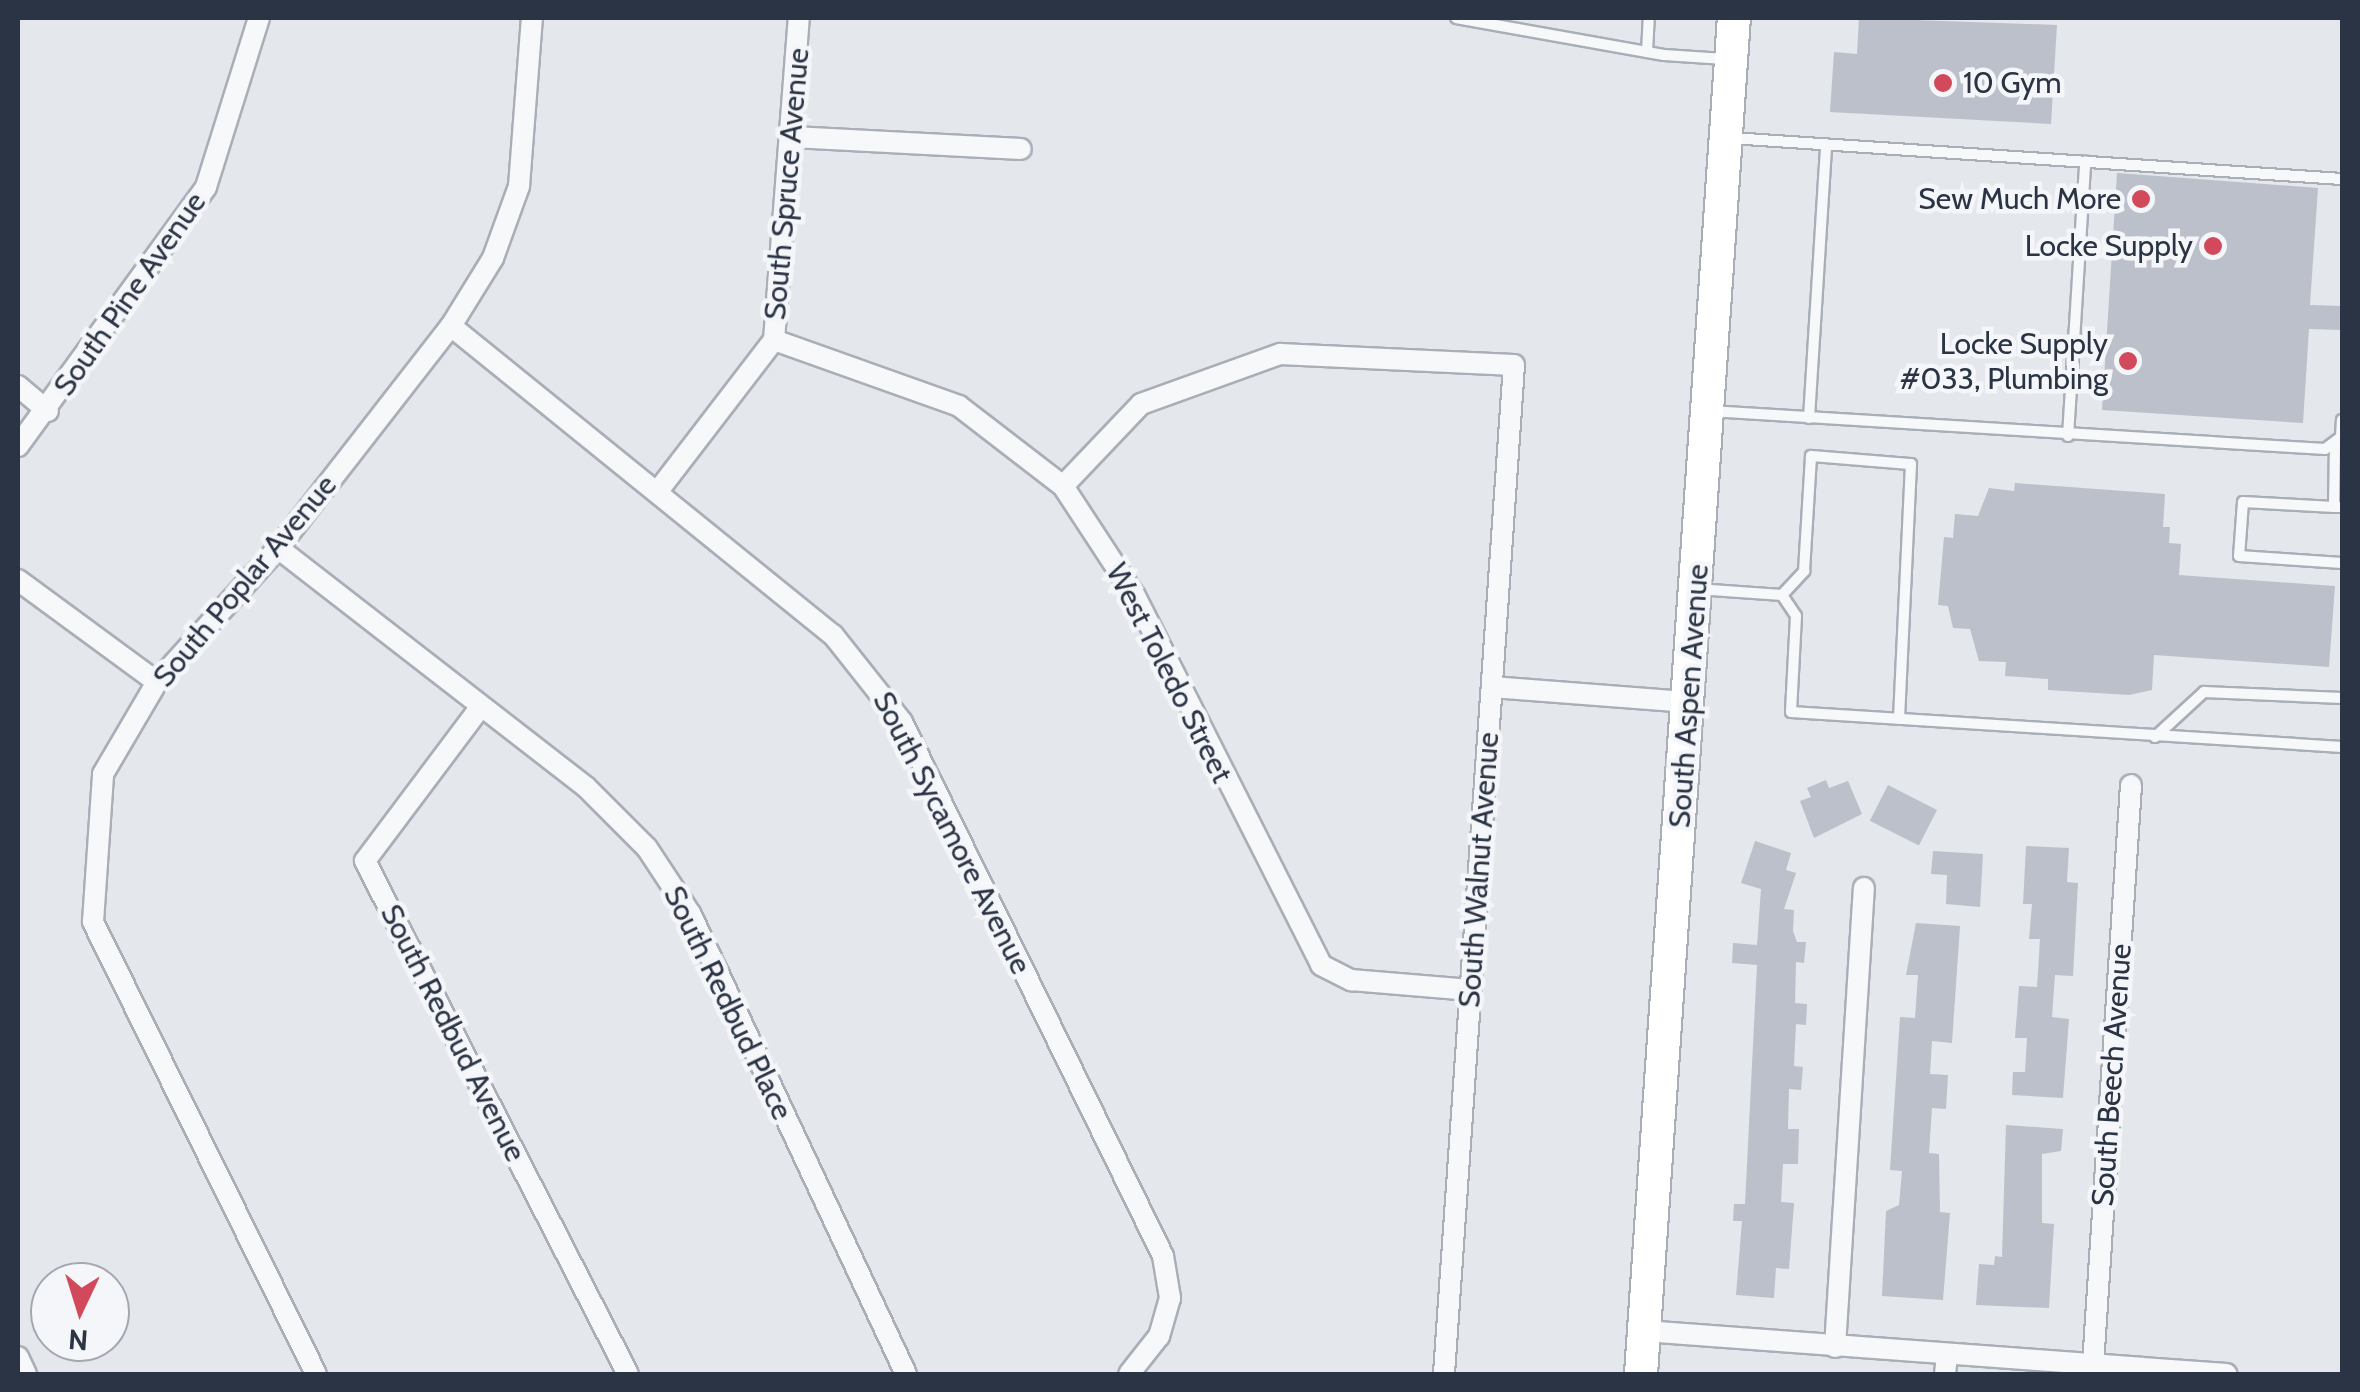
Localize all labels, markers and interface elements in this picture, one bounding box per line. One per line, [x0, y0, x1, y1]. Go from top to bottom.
street label: South Spruce Avenue [757, 47, 817, 321]
place label: 10 Gym [1963, 65, 2062, 101]
marker: 10 Gym [1932, 72, 1954, 94]
place label: Sew Much More [1918, 181, 2121, 217]
street label: South Pine Avenue [46, 185, 214, 403]
marker: Sew Much More [2130, 188, 2152, 210]
place label: Locke Supply [2025, 228, 2193, 264]
marker: Locke Supply [2202, 235, 2224, 257]
place label: Locke Supply #033, Plumbing [1899, 326, 2108, 396]
marker: Locke Supply #033, Plumbing [2117, 350, 2139, 372]
street label: South Poplar Avenue [146, 468, 344, 694]
street label: West Toledo Street [1098, 557, 1240, 789]
street label: South Aspen Avenue [1662, 563, 1716, 829]
street label: South Sycamore Avenue [865, 686, 1039, 980]
street label: South Walnut Avenue [1451, 731, 1507, 1009]
street label: South Redbud Place [656, 880, 800, 1126]
street label: South Redbud Avenue [373, 899, 533, 1167]
street label: South Beech Avenue [2085, 942, 2139, 1208]
north arrow [30, 1262, 130, 1362]
text: N [67, 1322, 89, 1358]

